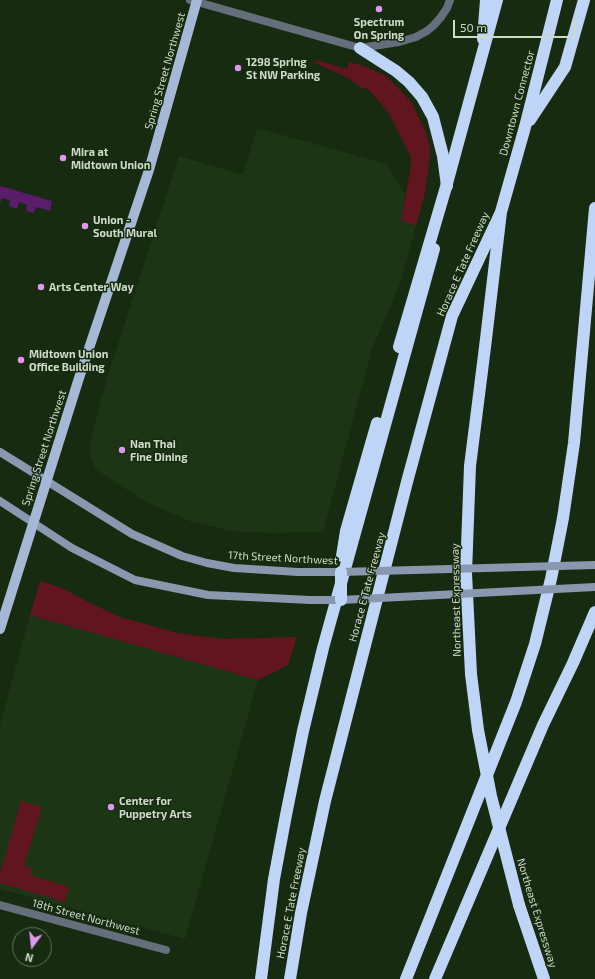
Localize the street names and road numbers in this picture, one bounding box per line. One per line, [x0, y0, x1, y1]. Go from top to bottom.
street label: Spring Street Northwest [142, 11, 188, 131]
street label: Downtown Connector [497, 49, 537, 157]
street label: Horace E Tate Freeway [434, 210, 492, 318]
street label: Spring Street Northwest [19, 388, 69, 508]
street label: Horace E Tate Freeway [346, 531, 388, 643]
street label: Northeast Expressway [448, 543, 464, 657]
street label: 17th Street Northwest [228, 549, 338, 567]
street label: Horace E Tate Freeway [274, 846, 308, 960]
street label: Northeast Expressway [514, 857, 560, 969]
street label: 18th Street Northwest [31, 896, 141, 938]

